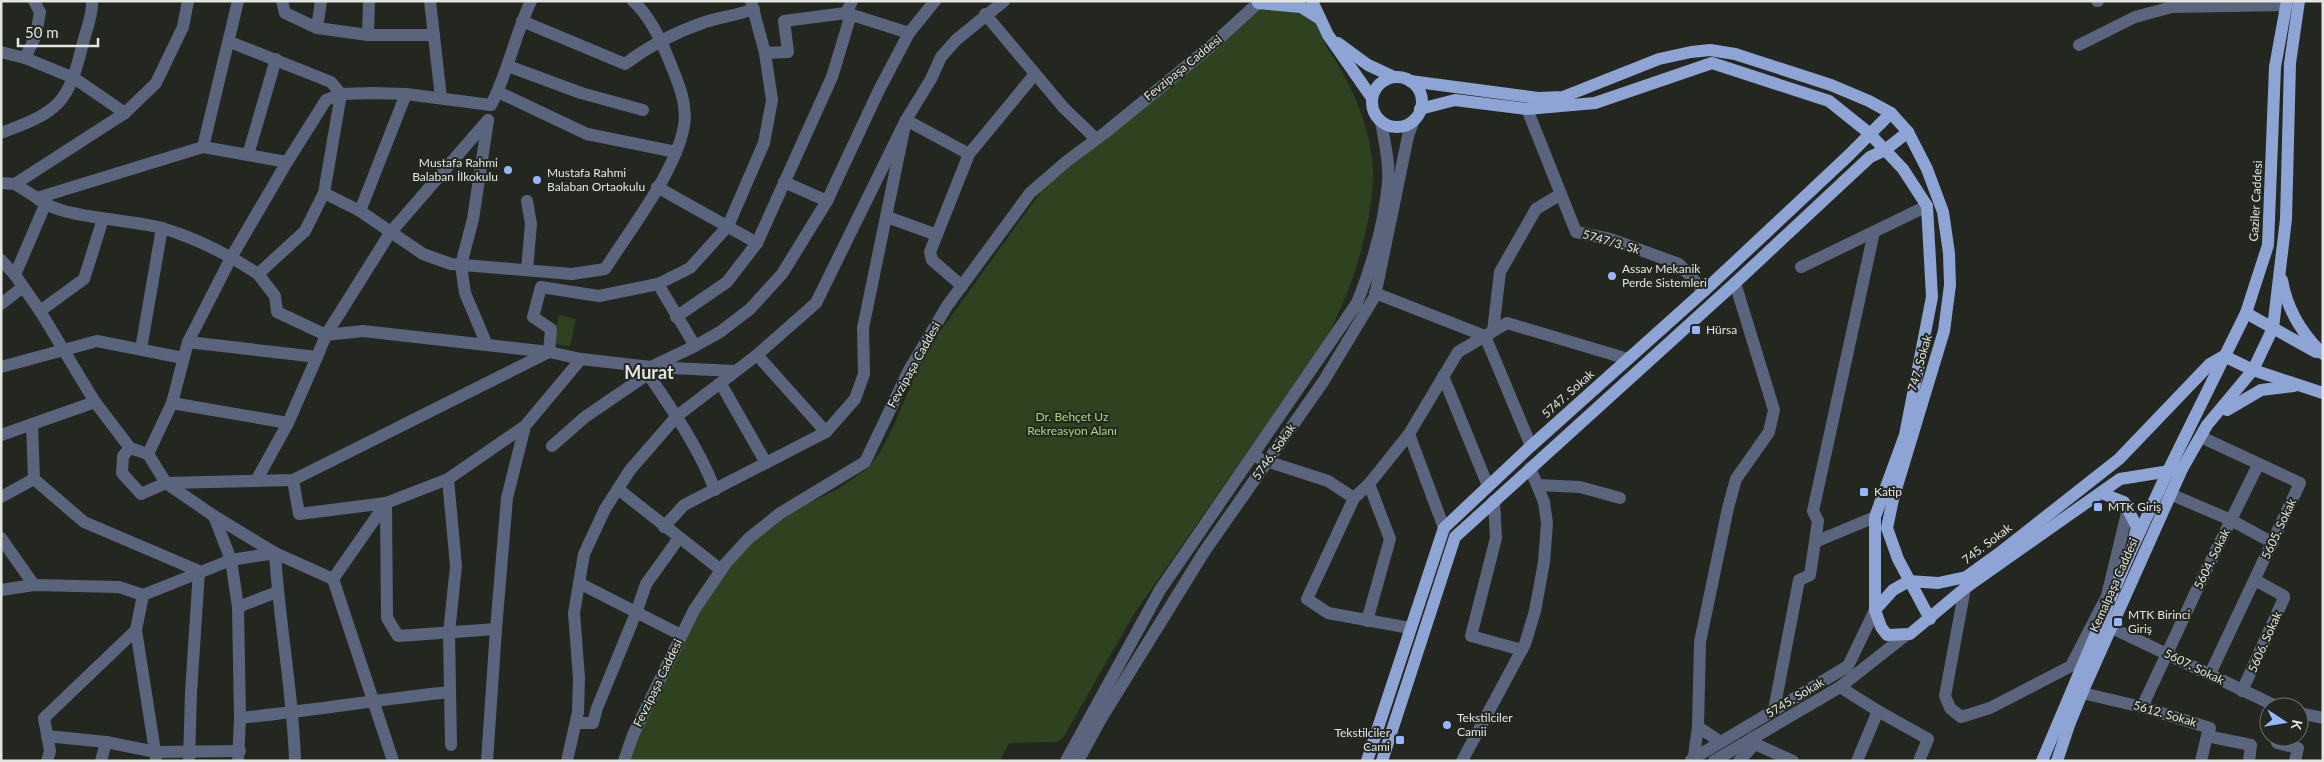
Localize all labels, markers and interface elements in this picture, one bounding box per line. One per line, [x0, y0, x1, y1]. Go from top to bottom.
scale bar [18, 15, 98, 47]
text: 50 m [25, 23, 59, 41]
street label: Fevzipaşa Caddesi [1141, 32, 1225, 104]
place label: Mustafa Rahmi Balaban İlkokulu [412, 155, 498, 184]
street label: Gaziler Caddesi [2246, 160, 2265, 242]
marker: Mustafa Rahmi Balaban İlkokulu [502, 164, 514, 176]
place label: Mustafa Rahmi Balaban Ortaokulu [547, 165, 645, 194]
marker: Mustafa Rahmi Balaban Ortaokulu [531, 174, 543, 186]
street label: 5747/3. Sk [1581, 226, 1642, 257]
place label: Assav Mekanik Perde Sistemleri [1622, 261, 1707, 290]
marker: Assav Mekanik Perde Sistemleri [1606, 270, 1618, 282]
street label: Fevzipaşa Caddesi [884, 319, 943, 410]
place label: Hürsa [1706, 322, 1737, 337]
marker: Hürsa [1690, 324, 1702, 336]
street label: 747. Sokak [1904, 332, 1935, 393]
district label: Murat [624, 361, 674, 383]
street label: 5747. Sokak [1538, 366, 1598, 421]
park label: Dr. Behçet Uz Rekreasyon Alanı [1027, 409, 1117, 438]
street label: 5746. Sokak [1249, 420, 1299, 483]
place label: Katip [1874, 484, 1902, 499]
marker: Katip [1858, 486, 1870, 498]
street label: 5605. Sokak [2258, 495, 2299, 561]
place label: MTK Giriş [2108, 499, 2161, 514]
marker: MTK Giriş [2092, 501, 2104, 513]
street label: 745. Sokak [1959, 520, 2015, 567]
street label: 5604. Sokak [2191, 525, 2233, 591]
street label: Kemalpaşa Caddesi [2086, 535, 2141, 634]
place label: MTK Birinci Giriş [2128, 607, 2190, 636]
street label: 5606. Sokak [2244, 608, 2285, 675]
marker: MTK Birinci Giriş [2112, 616, 2124, 628]
street label: Fevzipaşa Caddesi [630, 636, 685, 729]
street label: 5607. Sokak [2162, 646, 2228, 688]
street label: 5745. Sokak [1763, 674, 1827, 721]
street label: 5612. Sokak [2132, 697, 2199, 730]
north arrow [2259, 697, 2309, 747]
place label: Tekstilciler Camii [1457, 710, 1513, 739]
text: K [2288, 718, 2307, 732]
marker: Tekstilciler Camii [1441, 719, 1453, 731]
place label: Tekstilciler Cami [1334, 725, 1391, 754]
marker: Tekstilciler Cami [1394, 734, 1406, 746]

